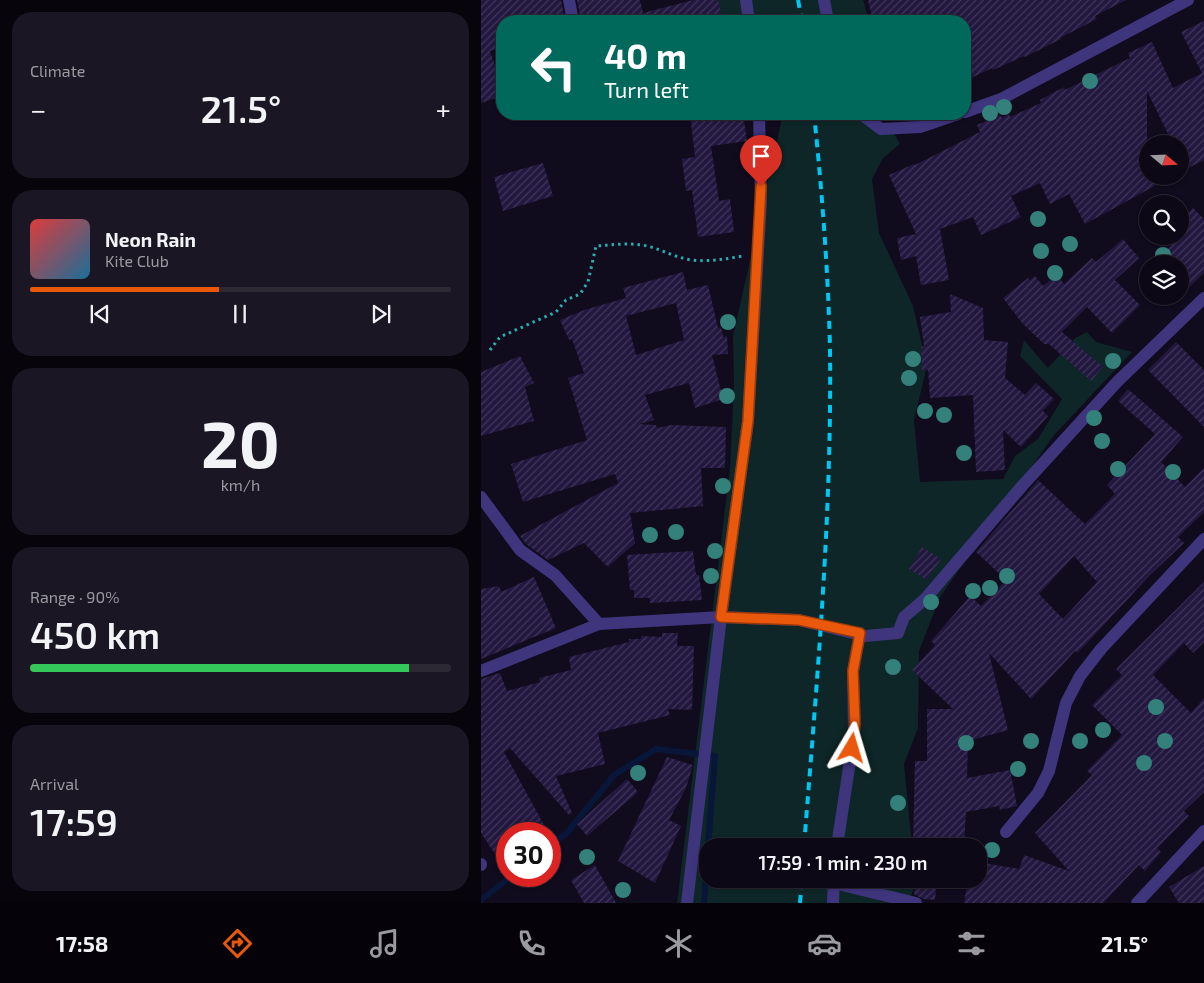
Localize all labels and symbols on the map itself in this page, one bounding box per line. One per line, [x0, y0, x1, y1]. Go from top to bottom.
pin [740, 135, 782, 186]
north arrow [1139, 135, 1189, 185]
position arrow [825, 721, 877, 773]
speed limit sign: 30 [496, 822, 561, 887]

